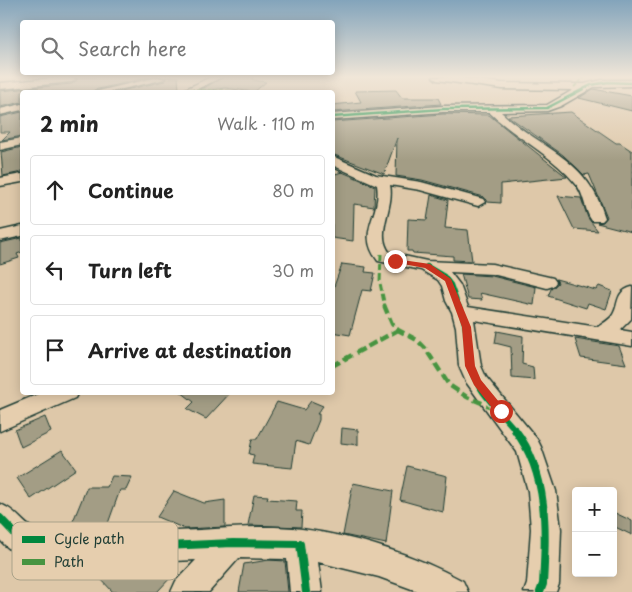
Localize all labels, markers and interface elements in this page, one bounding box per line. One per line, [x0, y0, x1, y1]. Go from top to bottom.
search box [20, 20, 335, 75]
icon: search [38, 34, 66, 62]
text: Search here [78, 34, 187, 62]
text: 2 min [40, 107, 99, 139]
text: Walk · 110 m [217, 111, 315, 135]
icon: ahead [41, 176, 69, 204]
text: Continue [88, 176, 174, 204]
text: 80 m [272, 178, 314, 202]
route end [384, 250, 407, 273]
icon: left [41, 256, 69, 284]
text: Turn left [88, 256, 172, 284]
text: 30 m [272, 258, 314, 282]
icon: arrive [41, 336, 69, 364]
text: Arrive at destination [88, 336, 292, 364]
route start [490, 400, 513, 423]
map controls [572, 487, 617, 577]
button: + [572, 487, 617, 532]
legend [12, 522, 178, 580]
text: Cycle path [54, 528, 125, 549]
button: − [572, 532, 617, 577]
text: Path [54, 551, 84, 572]

